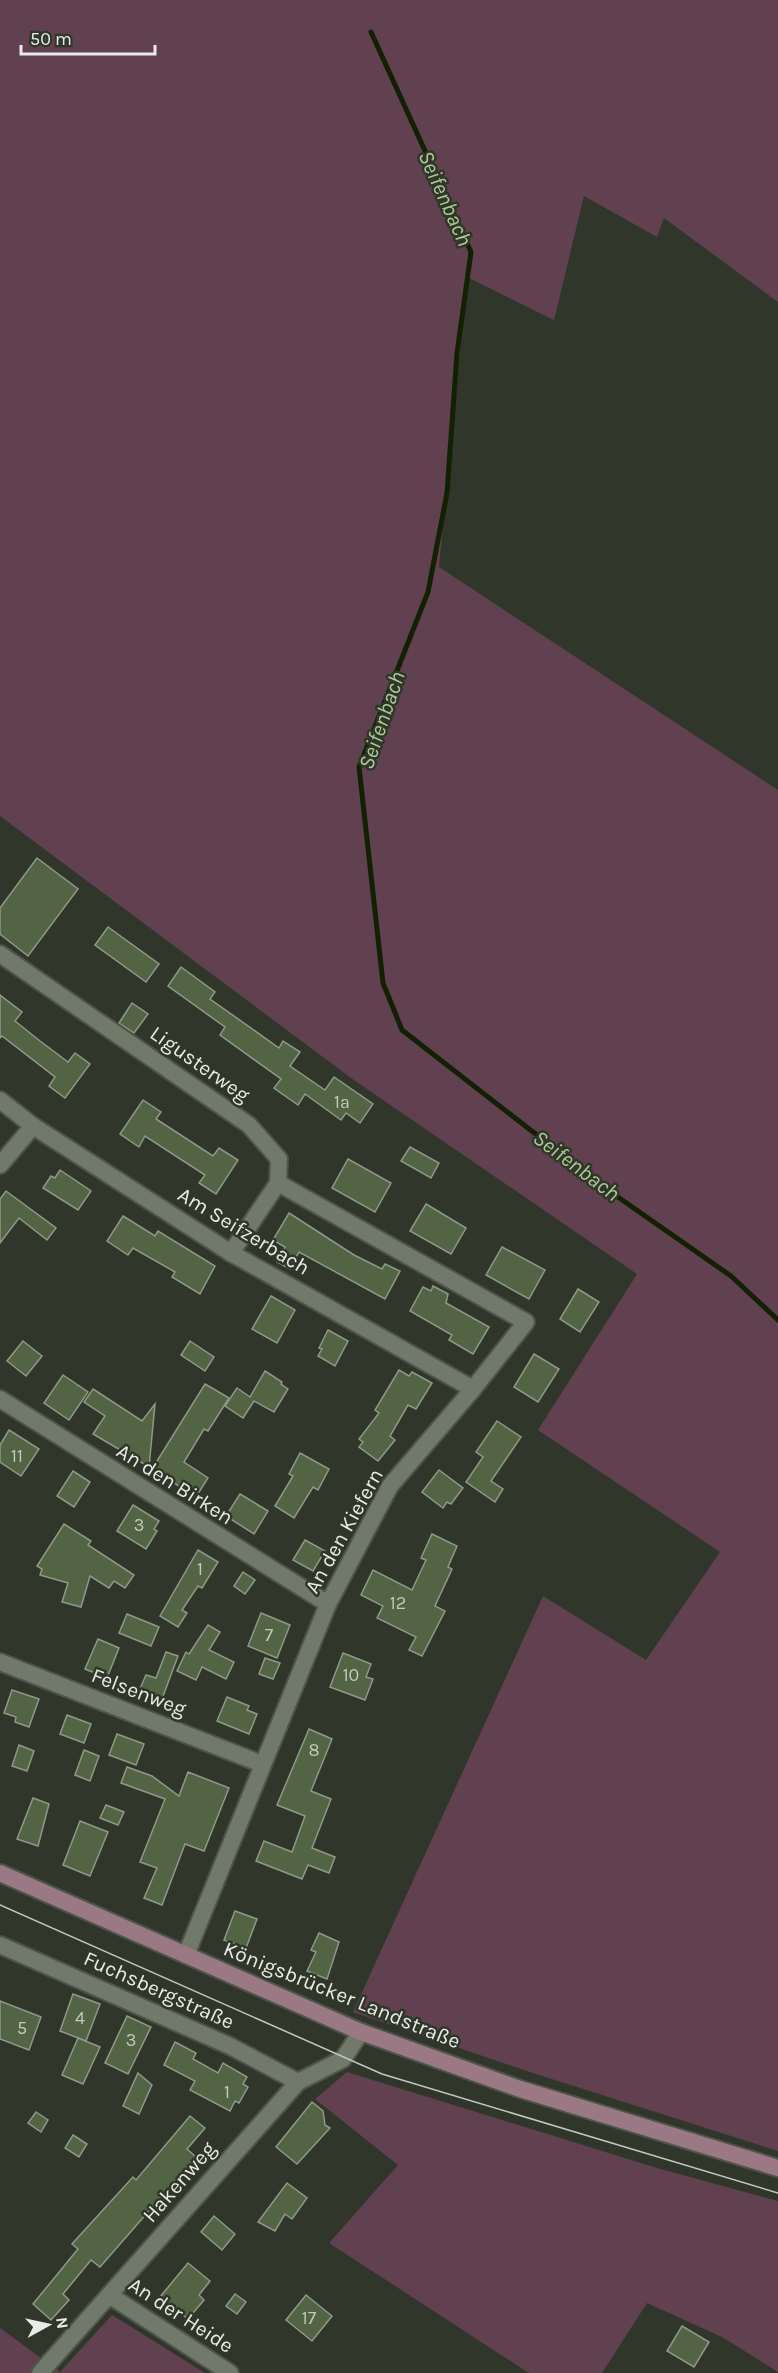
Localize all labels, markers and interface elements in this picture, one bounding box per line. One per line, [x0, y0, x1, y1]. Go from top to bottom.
scale bar [21, 18, 154, 56]
text: 50 m [30, 28, 72, 50]
water label: Seifenbach [413, 147, 478, 250]
water label: Seifenbach [353, 668, 411, 773]
street label: Ligusterweg [146, 1021, 254, 1107]
house number: 1a [334, 1091, 350, 1113]
water label: Seifenbach [528, 1125, 625, 1207]
street label: Am Seifzerbach [174, 1182, 314, 1280]
street label: An den Birken [112, 1439, 238, 1529]
house number: 11 [11, 1445, 23, 1467]
street label: An den Kiefern [300, 1465, 388, 1597]
house number: 3 [134, 1514, 144, 1536]
house number: 1 [197, 1558, 203, 1580]
house number: 12 [390, 1592, 406, 1614]
house number: 7 [265, 1624, 274, 1646]
street label: Felsenweg [88, 1663, 190, 1721]
house number: 10 [343, 1664, 359, 1686]
house number: 8 [308, 1739, 320, 1761]
street label: Königsbrücker Landstraße [220, 1936, 464, 2054]
street label: Fuchsbergstraße [80, 1946, 238, 2034]
house number: 4 [75, 2007, 85, 2029]
house number: 5 [17, 2017, 27, 2039]
house number: 3 [126, 2029, 136, 2051]
house number: 1 [224, 2081, 230, 2103]
street label: Hakenweg [138, 2137, 221, 2227]
street label: An der Heide [124, 2272, 238, 2358]
north arrow [18, 2295, 78, 2355]
house number: 17 [302, 2307, 317, 2329]
text: N [52, 2316, 73, 2330]

